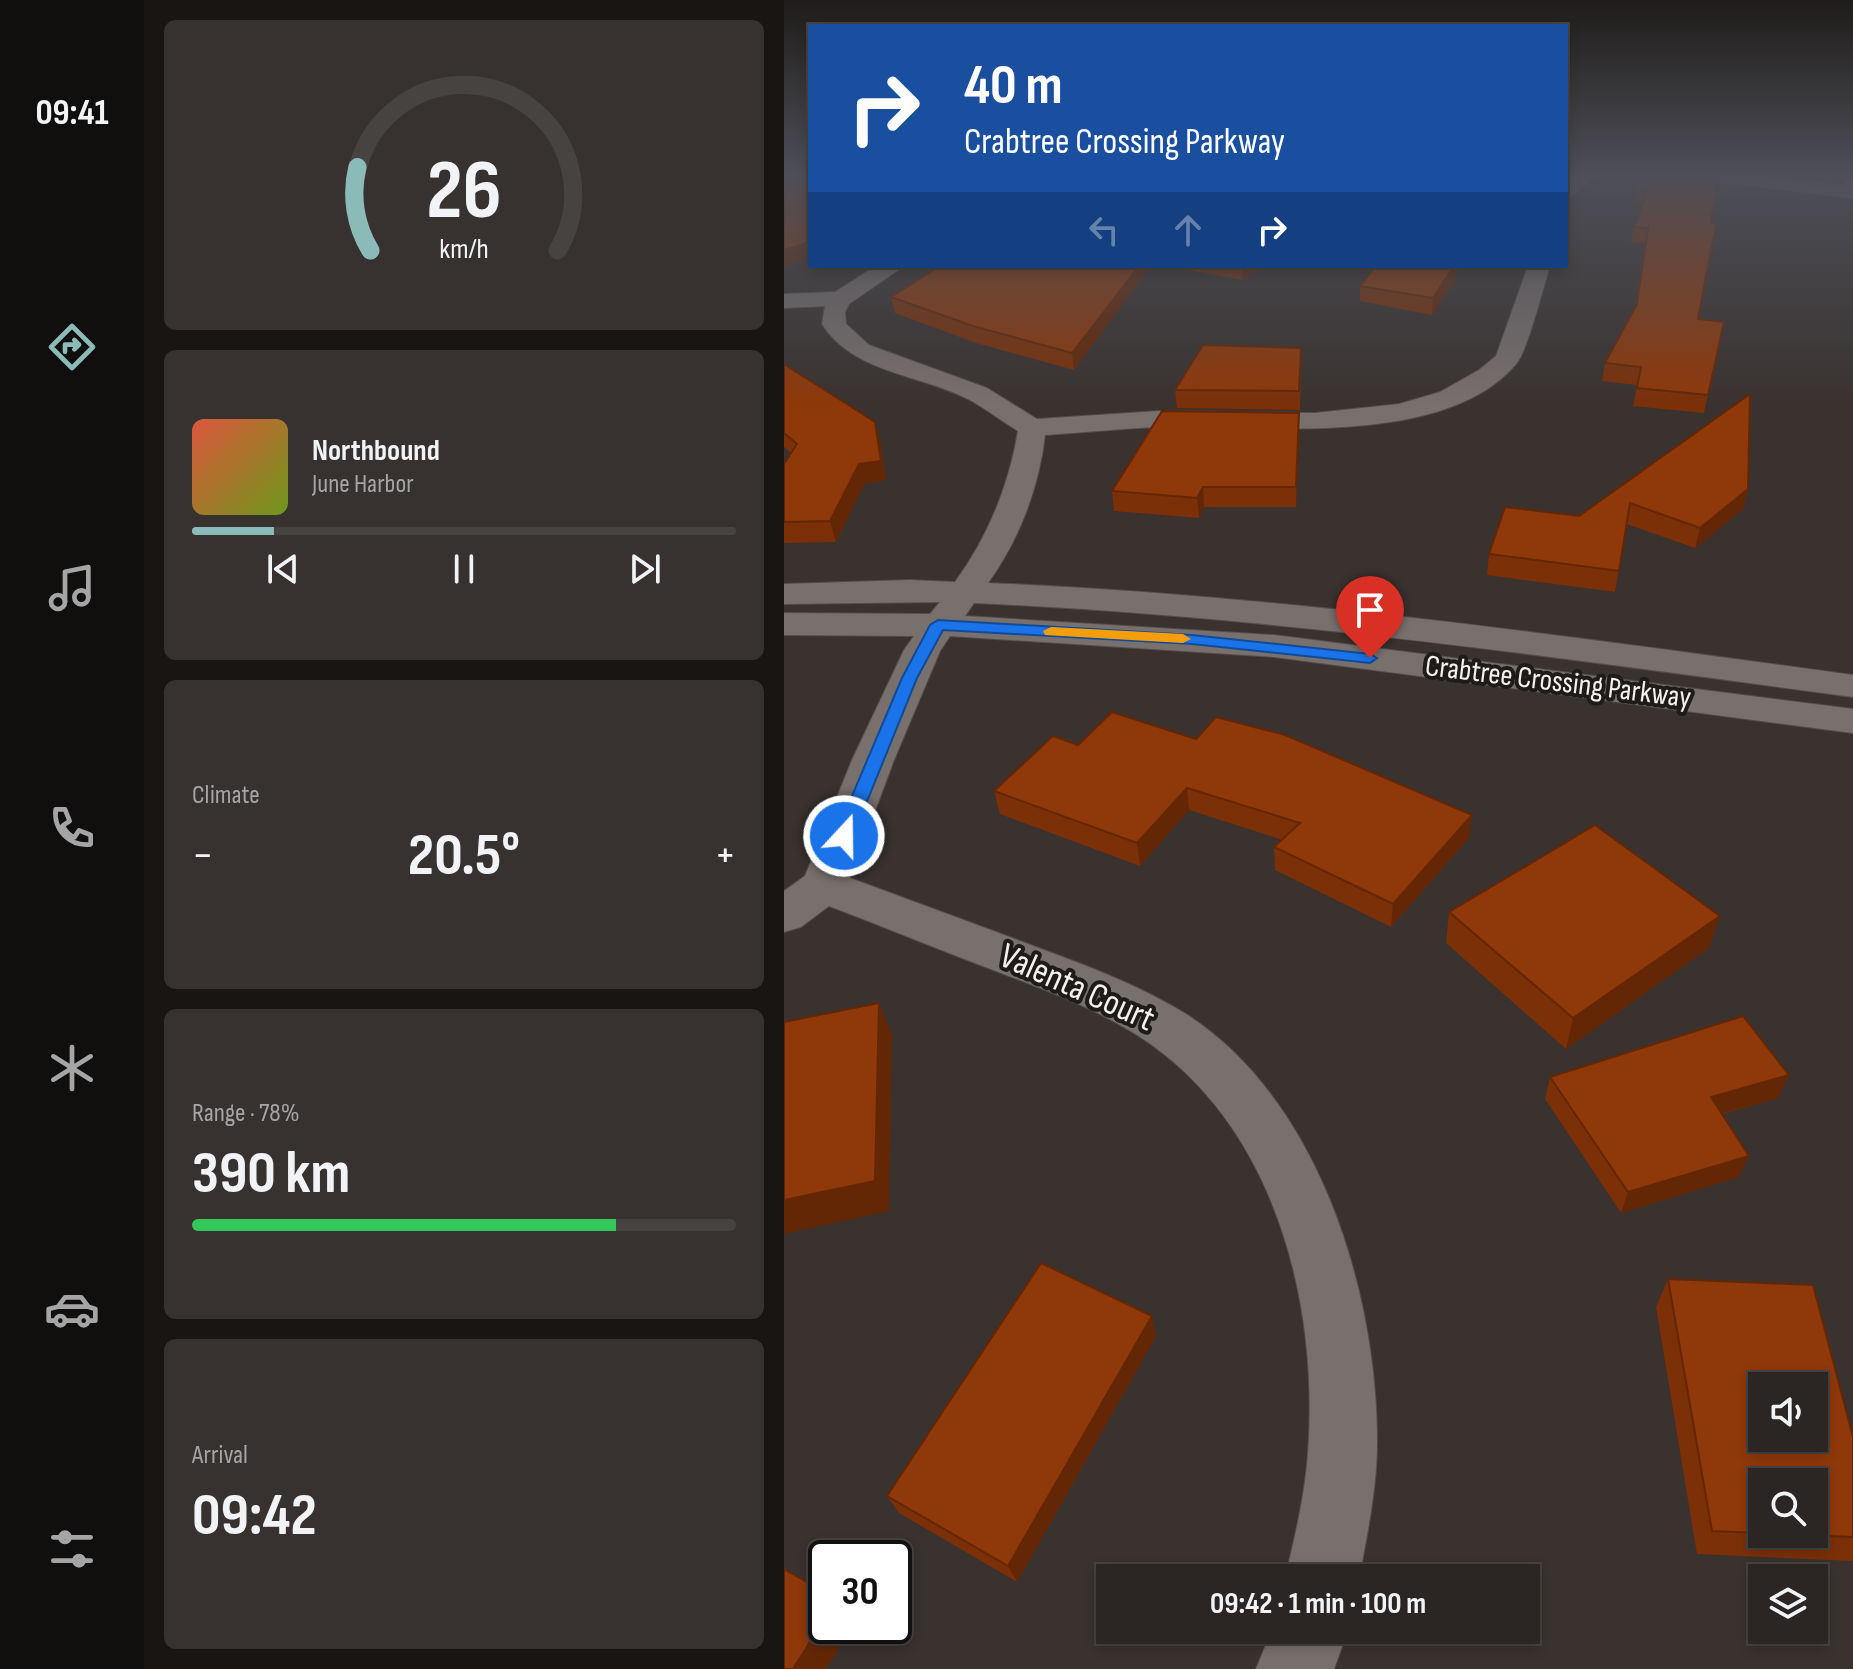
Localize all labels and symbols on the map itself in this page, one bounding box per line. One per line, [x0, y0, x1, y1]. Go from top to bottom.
pin [1336, 576, 1404, 658]
street label: Crabtree Crossing Parkway [1423, 648, 1693, 716]
position arrow [802, 794, 886, 878]
street label: Valenta Court [993, 935, 1161, 1041]
speed limit sign: 30 [808, 1540, 912, 1644]

